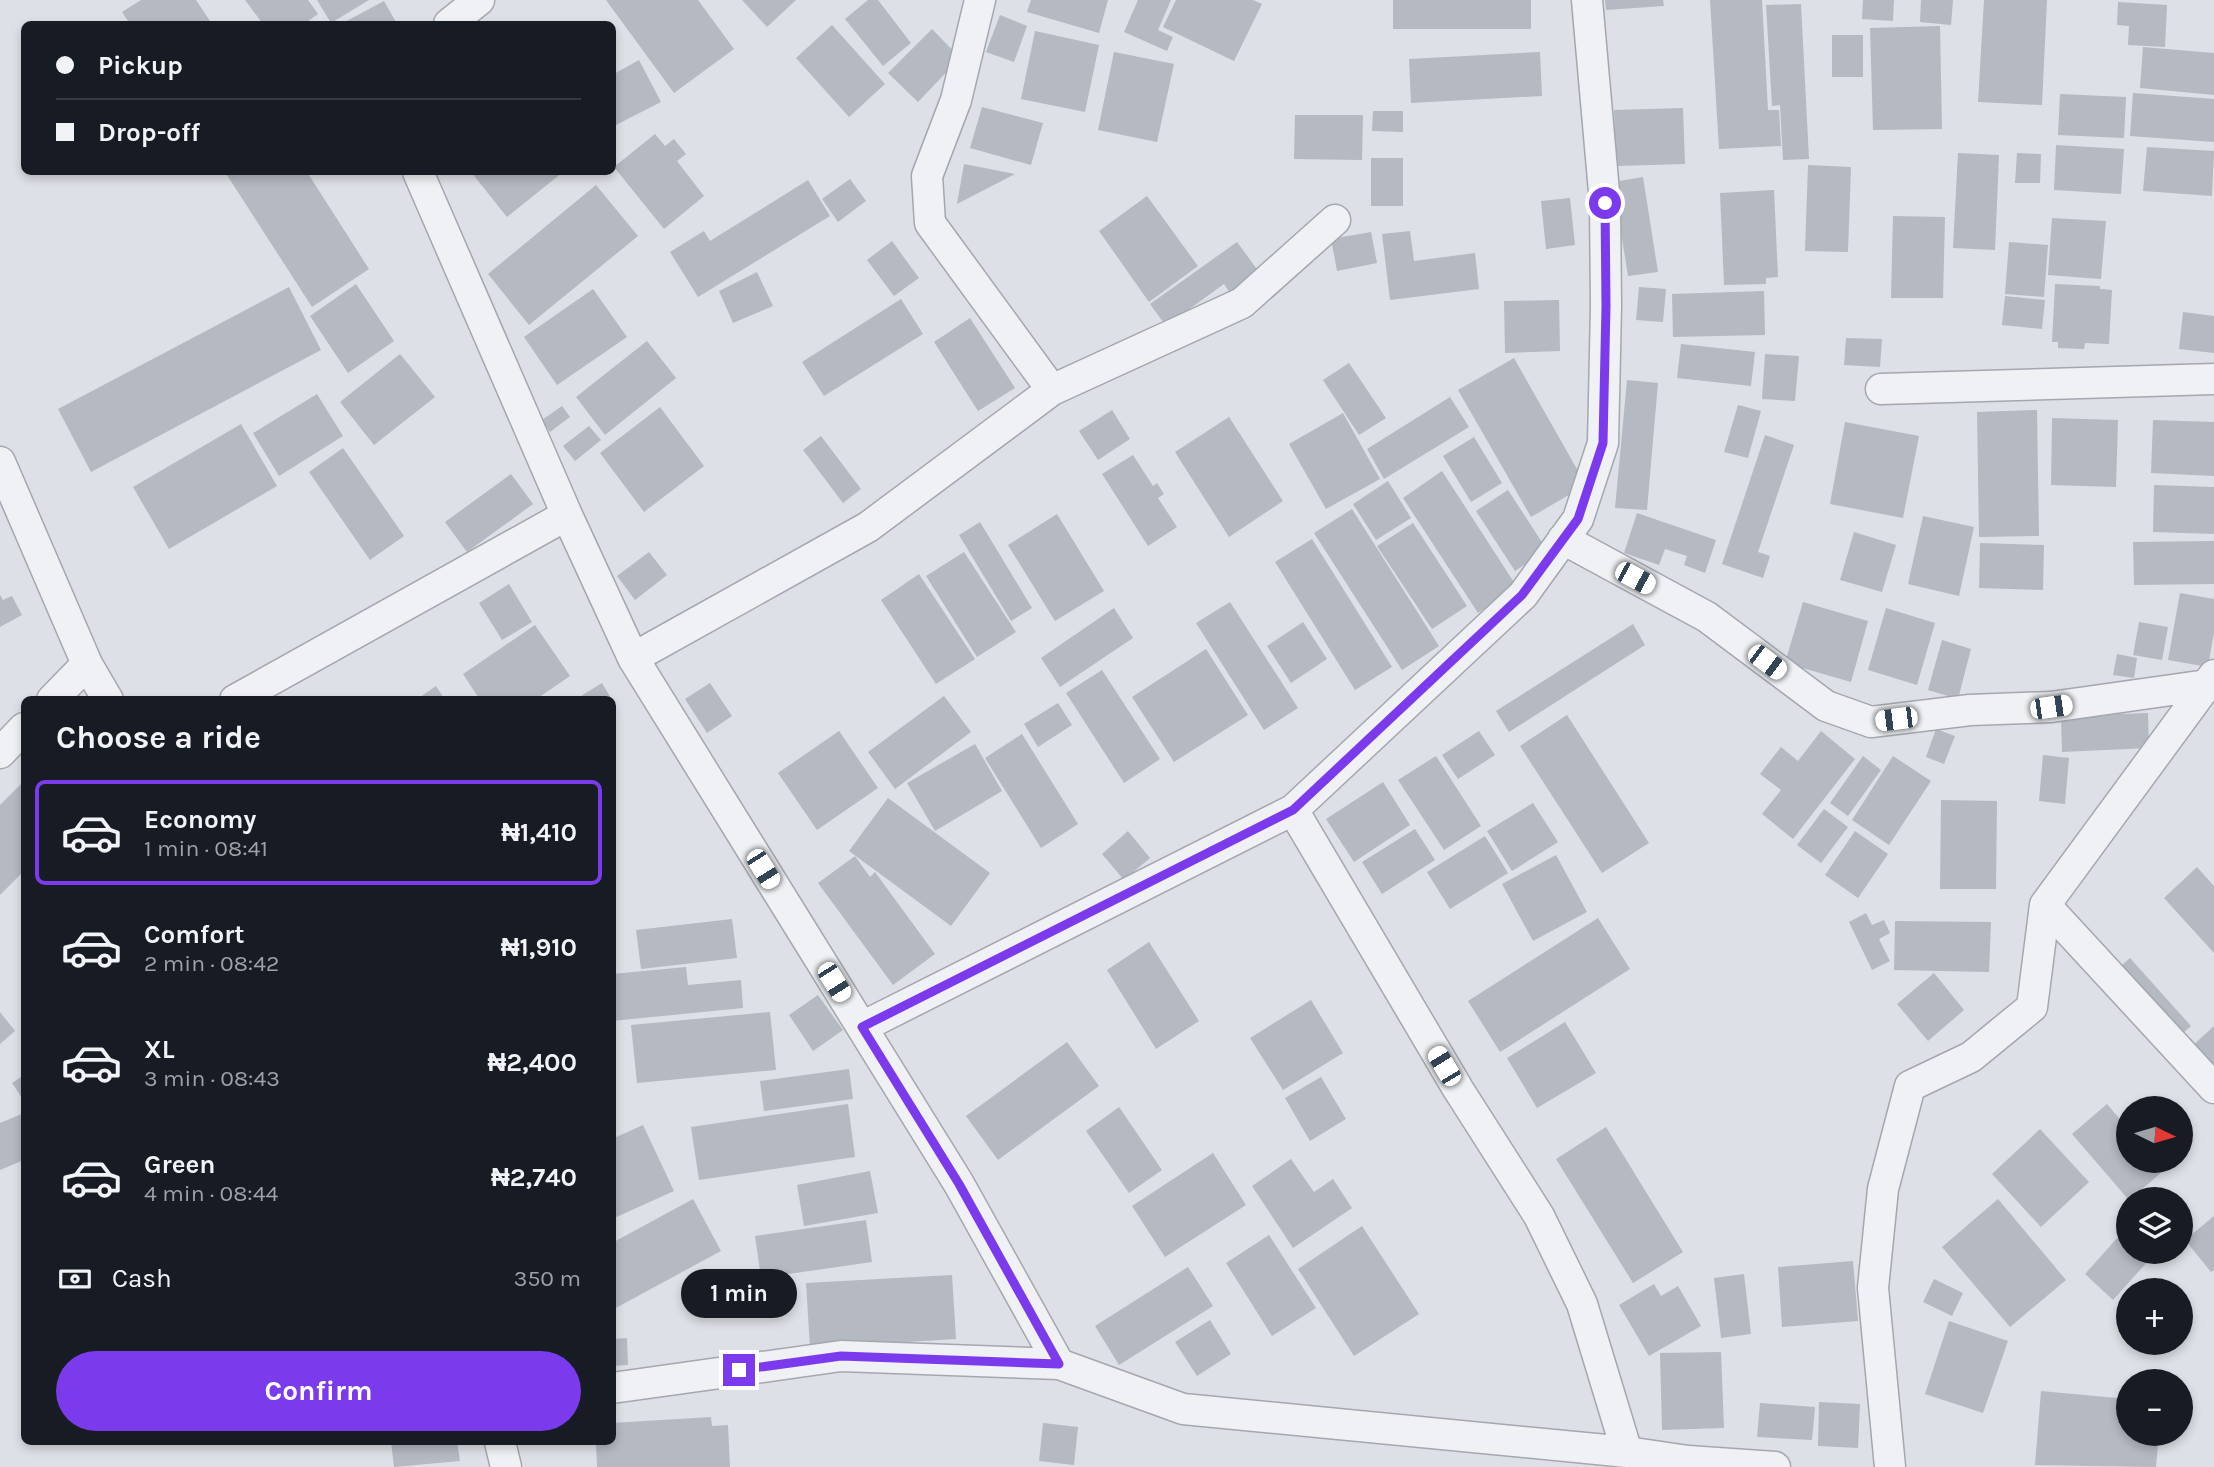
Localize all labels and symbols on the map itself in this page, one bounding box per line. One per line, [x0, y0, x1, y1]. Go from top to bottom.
route start [1589, 187, 1621, 219]
car [1612, 559, 1659, 597]
car [1744, 641, 1791, 683]
car [2029, 694, 2074, 720]
car [1874, 706, 1919, 732]
car [743, 846, 784, 892]
car [814, 959, 855, 1005]
car [1425, 1043, 1464, 1089]
north arrow [2116, 1096, 2193, 1172]
callout: 1 min [681, 1268, 797, 1318]
route end [723, 1354, 755, 1386]

